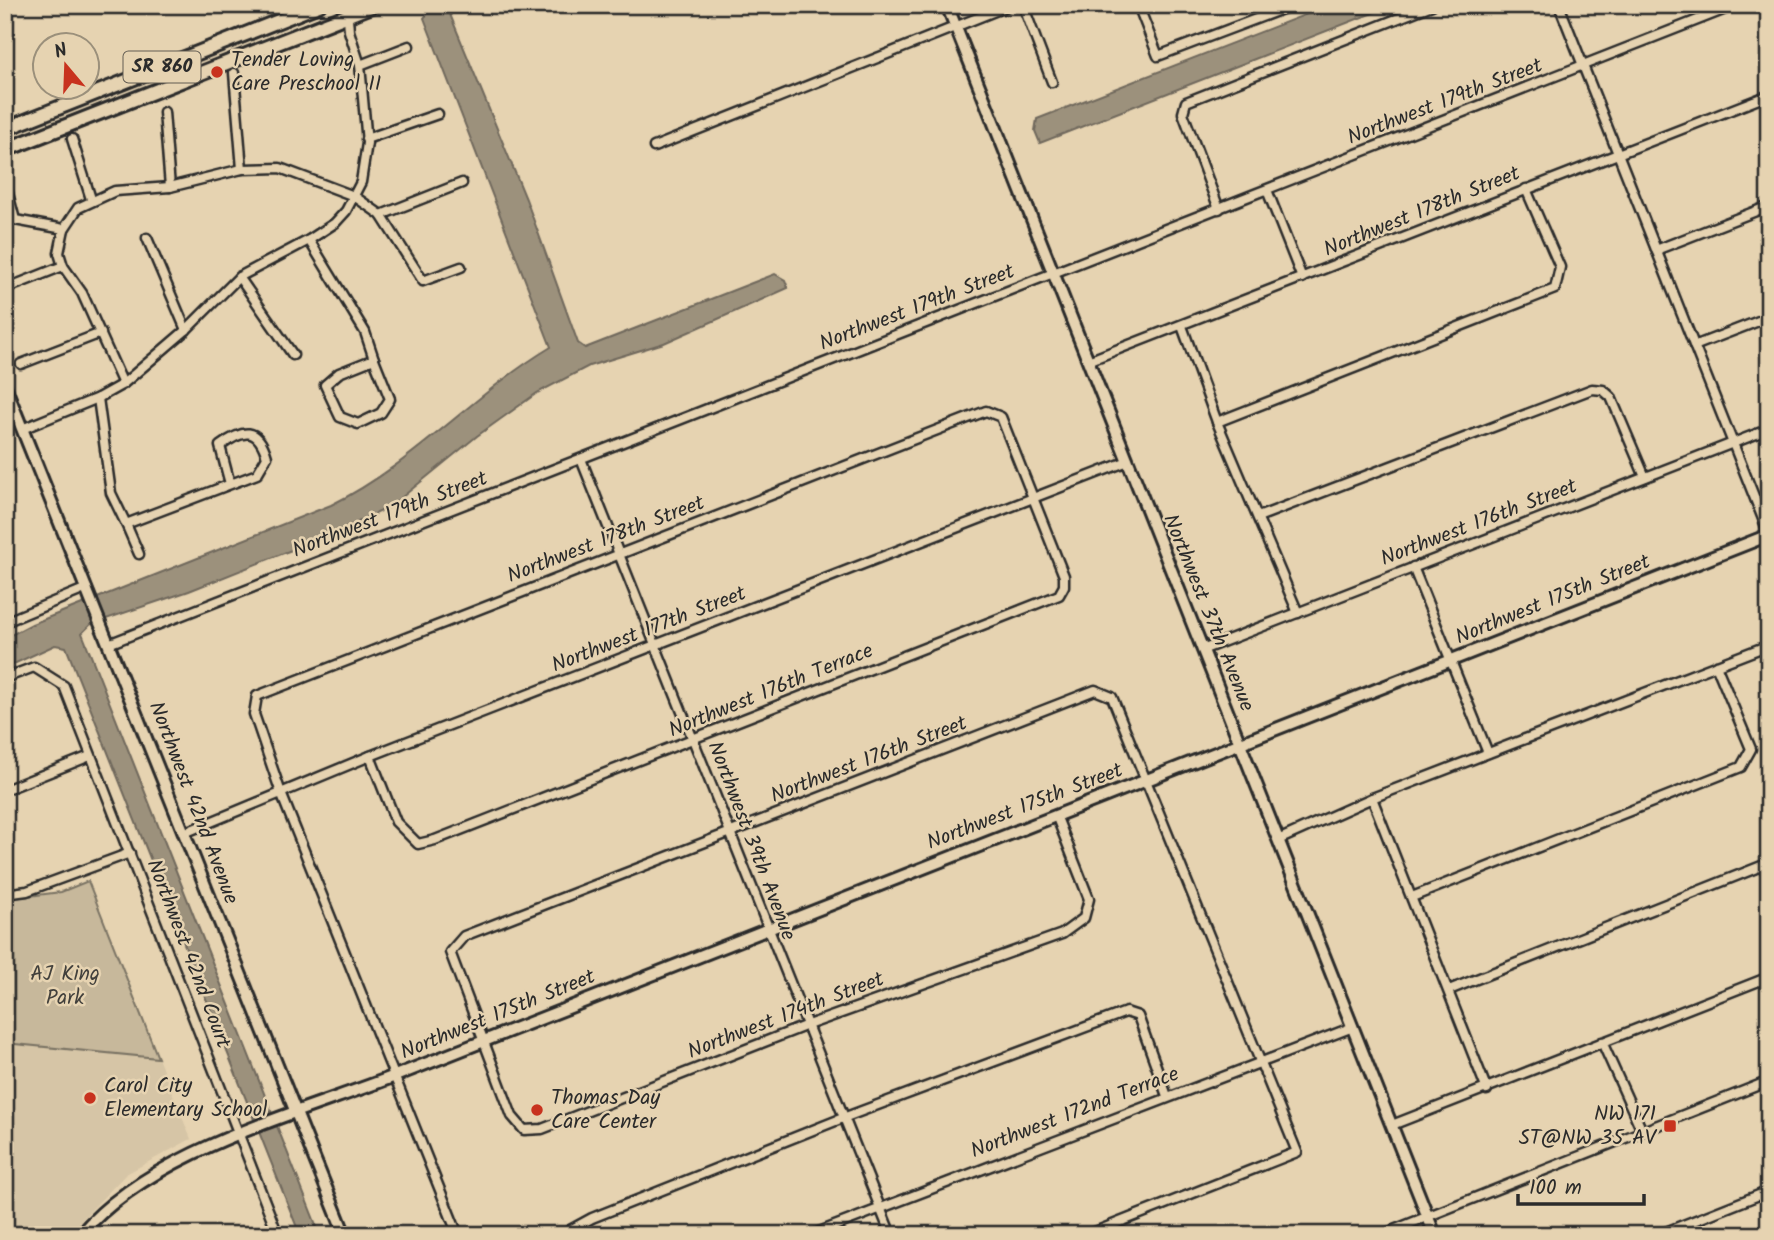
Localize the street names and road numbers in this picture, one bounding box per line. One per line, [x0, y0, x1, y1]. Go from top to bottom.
street label: Northwest 179th Street [1343, 49, 1548, 154]
road number: SR 860 [124, 52, 200, 82]
street label: Northwest 178th Street [1319, 157, 1526, 266]
street label: Northwest 179th Street [815, 255, 1020, 360]
street label: Northwest 179th Street [288, 462, 493, 567]
street label: Northwest 176th Street [1376, 470, 1583, 576]
street label: Northwest 178th Street [502, 487, 710, 593]
street label: Northwest 37th Avenue [1153, 509, 1263, 717]
street label: Northwest 175th Street [1451, 545, 1656, 654]
street label: Northwest 177th Street [547, 577, 752, 682]
street label: Northwest 176th Terrace [664, 635, 879, 747]
street label: Northwest 42nd Avenue [139, 697, 247, 910]
street label: Northwest 176th Street [766, 707, 973, 813]
street label: Northwest 39th Avenue [698, 737, 804, 946]
street label: Northwest 175th Street [922, 754, 1129, 860]
street label: Northwest 42nd Court [137, 855, 240, 1054]
street label: Northwest 175th Street [396, 960, 601, 1069]
street label: Northwest 174th Street [683, 963, 890, 1069]
street label: Northwest 172nd Terrace [966, 1058, 1185, 1168]

